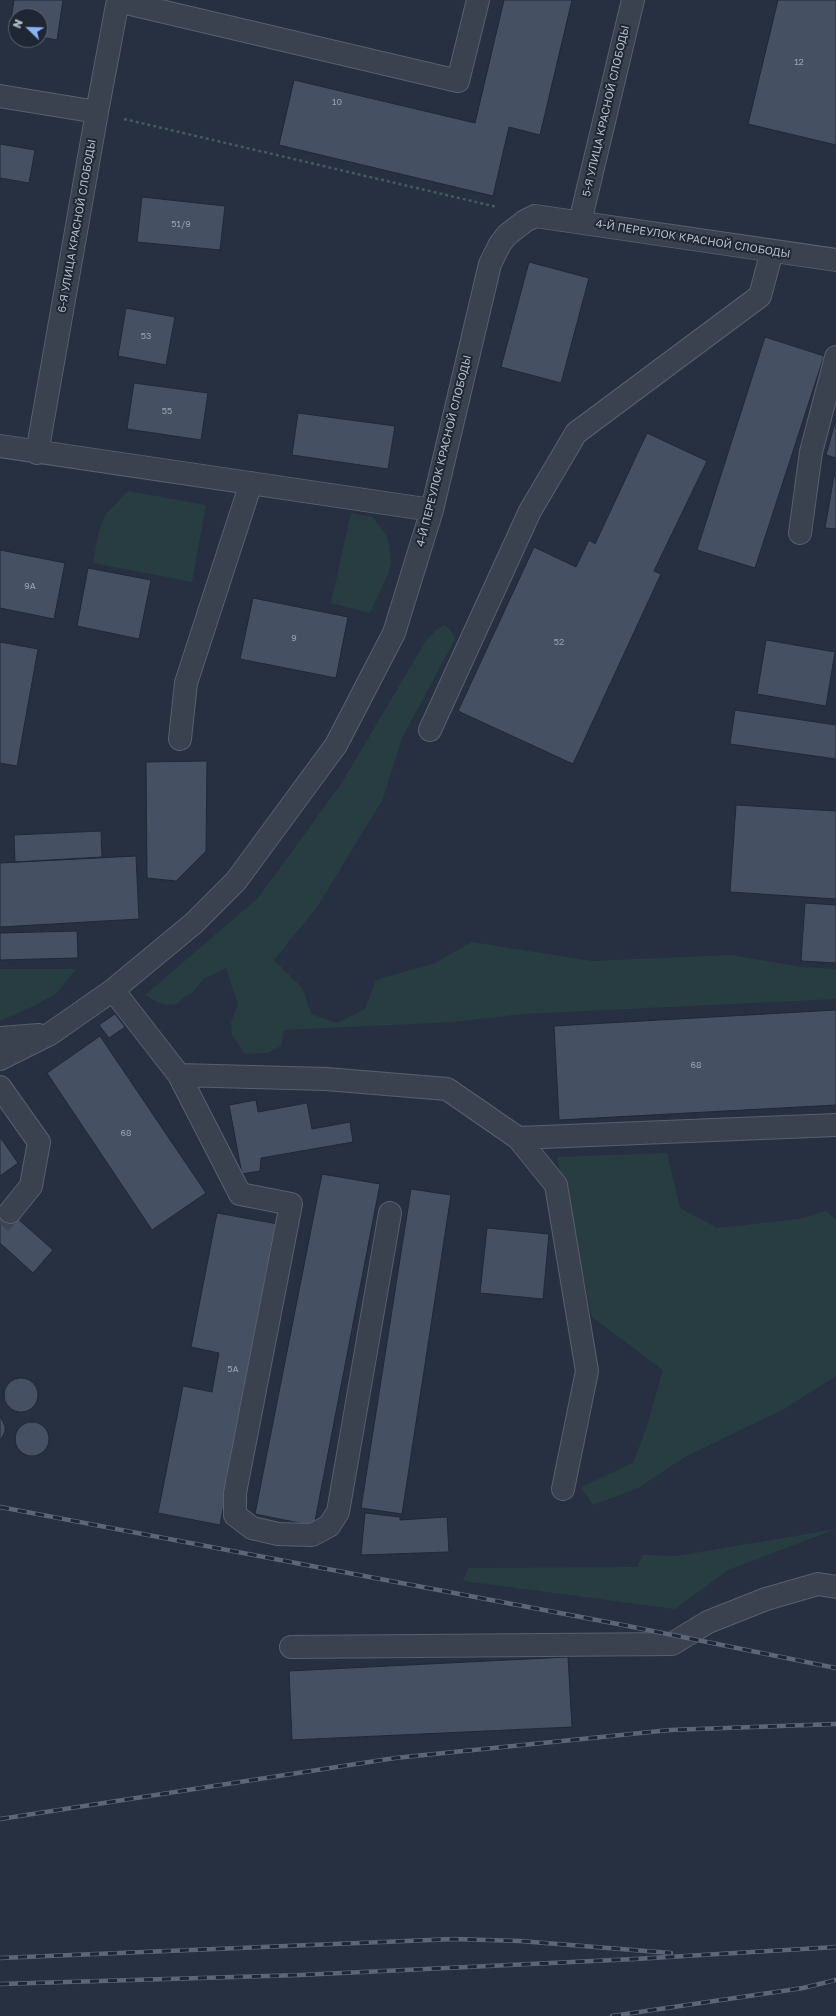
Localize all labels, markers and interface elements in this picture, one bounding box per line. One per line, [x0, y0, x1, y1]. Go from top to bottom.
north arrow [8, 8, 48, 48]
text: N [10, 17, 25, 30]
street label: 5-Я УЛИЦА КРАСНОЙ СЛОБОДЫ [580, 24, 632, 198]
house number: 12 [794, 57, 804, 67]
house number: 10 [332, 97, 342, 107]
street label: 6-Я УЛИЦА КРАСНОЙ СЛОБОДЫ [55, 138, 99, 314]
street label: 4-Й ПЕРЕУЛОК КРАСНОЙ СЛОБОДЫ [595, 217, 791, 261]
house number: 51/9 [171, 219, 191, 229]
house number: 53 [141, 331, 151, 341]
street label: 4-Й ПЕРЕУЛОК КРАСНОЙ СЛОБОДЫ [414, 354, 474, 548]
house number: 55 [162, 406, 172, 416]
house number: 9А [24, 581, 36, 591]
house number: 9 [291, 633, 297, 643]
house number: 52 [554, 637, 564, 647]
house number: 68 [691, 1060, 701, 1070]
house number: 68 [121, 1128, 131, 1138]
house number: 5А [227, 1364, 239, 1374]

